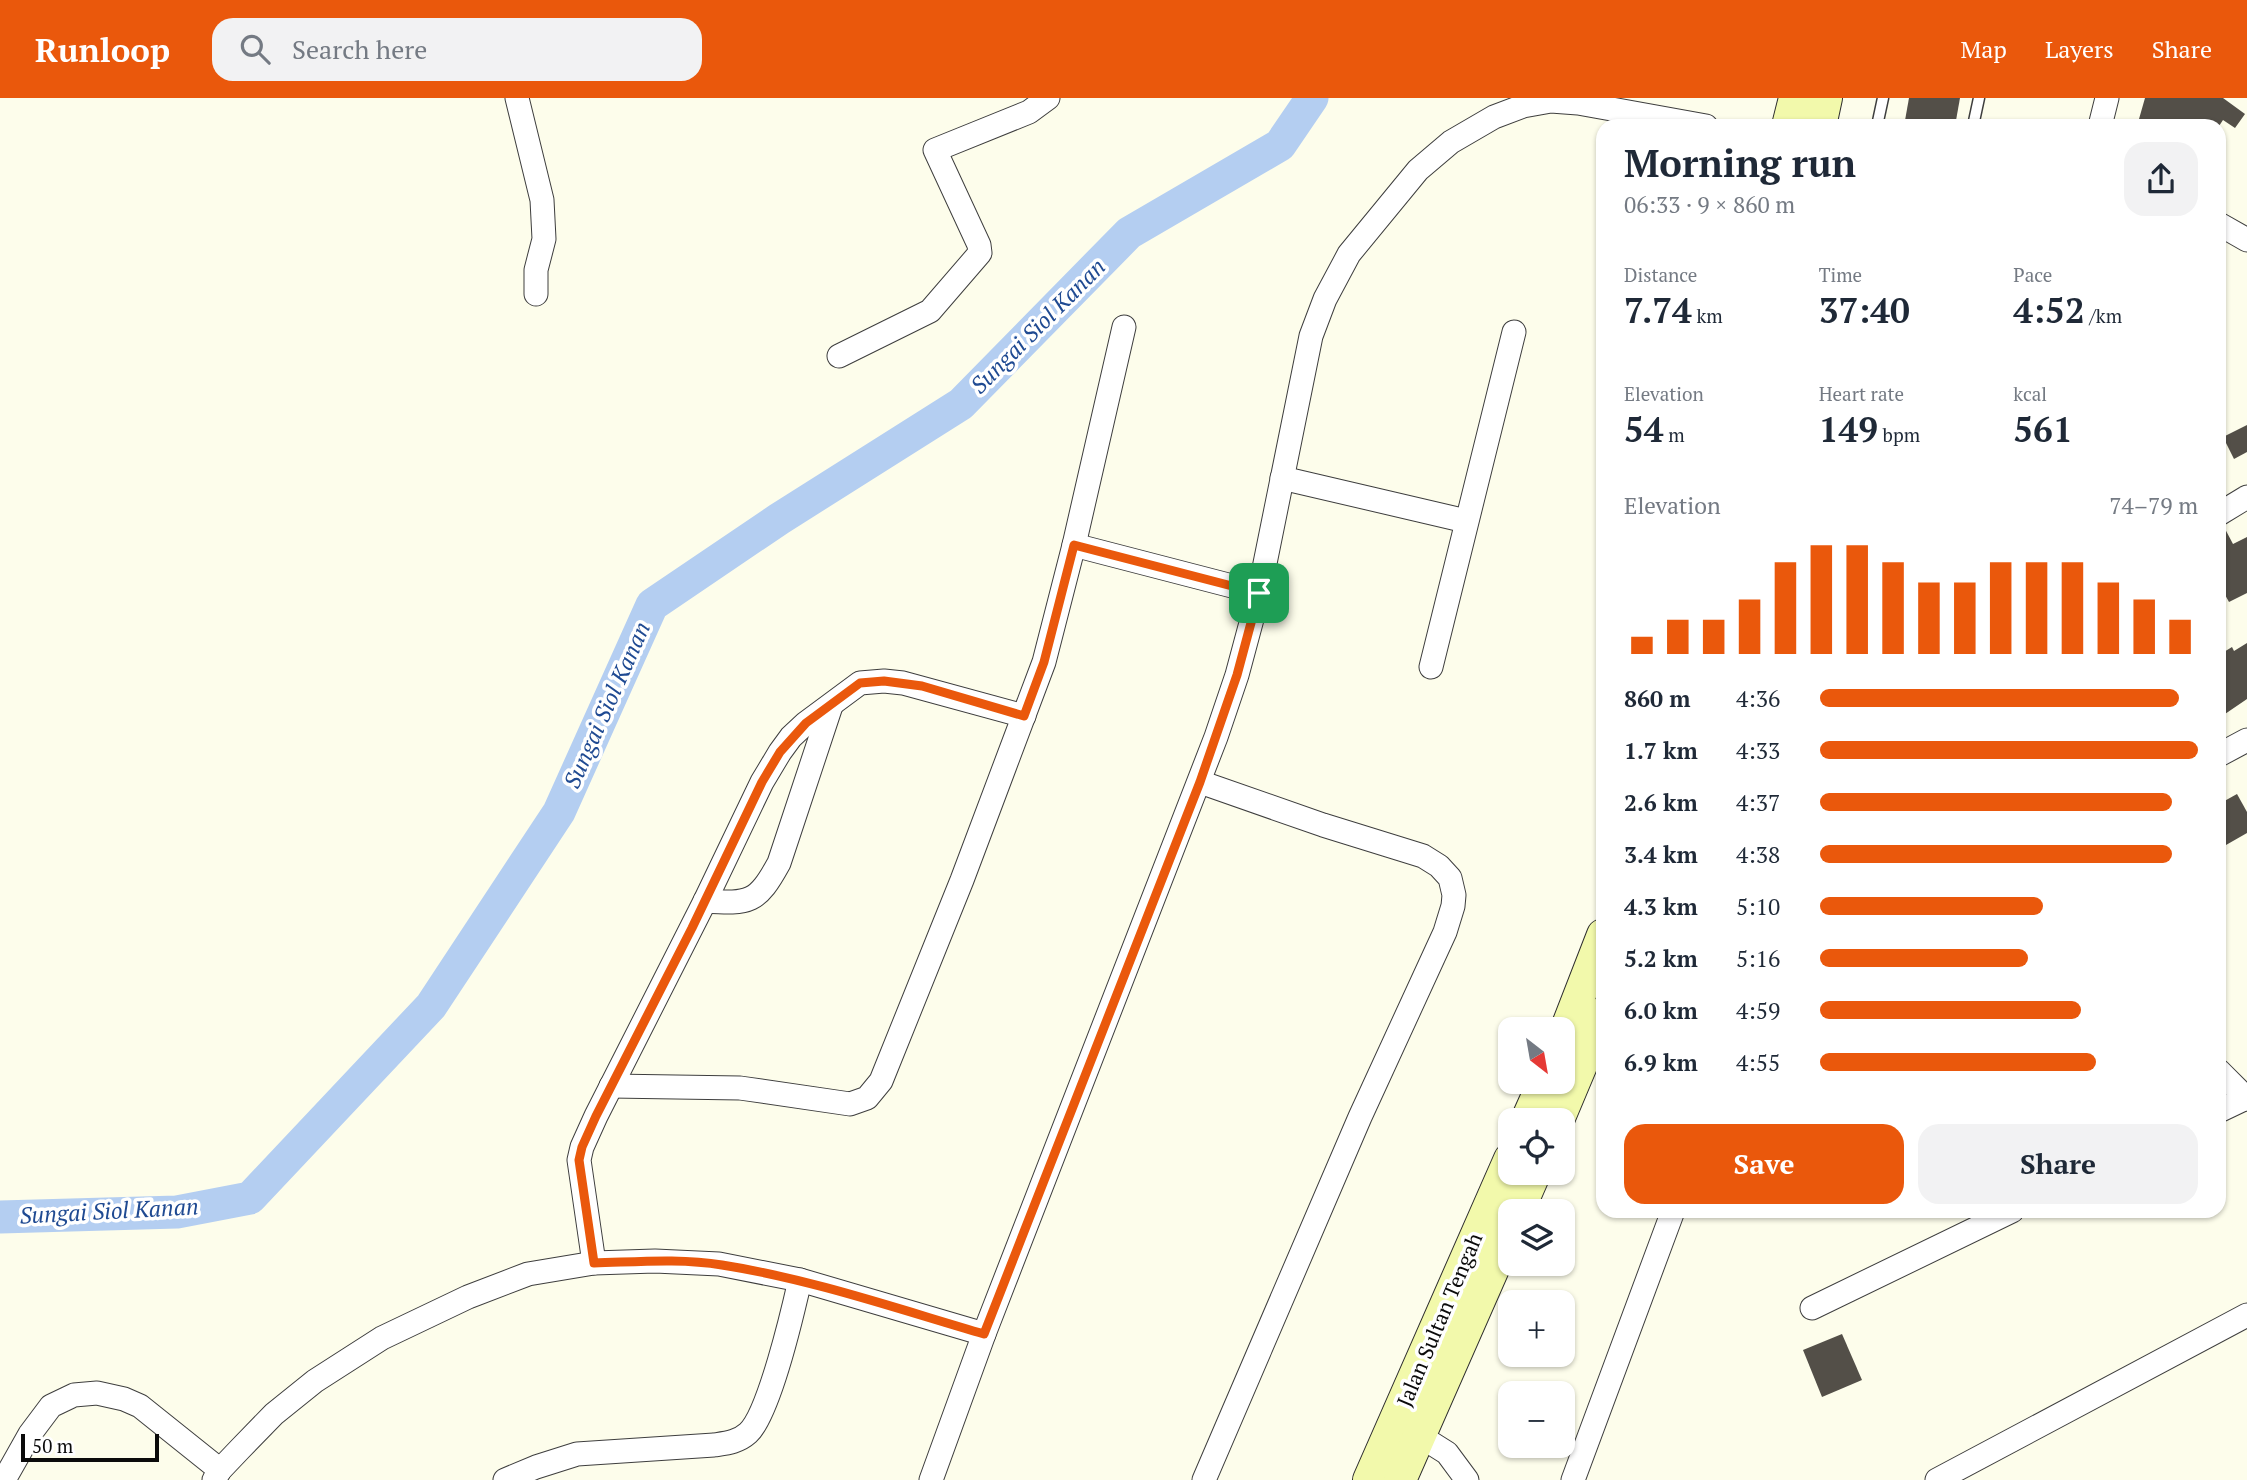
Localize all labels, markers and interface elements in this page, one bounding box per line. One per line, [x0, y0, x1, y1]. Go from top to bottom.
search box [212, 18, 702, 81]
text: Runloop [35, 28, 170, 71]
icon: search [236, 30, 274, 68]
text: Search here [292, 32, 427, 66]
text: Map [1960, 33, 2007, 65]
text: Layers [2045, 33, 2114, 65]
text: Share [2152, 33, 2212, 65]
text: Morning run [1624, 138, 1856, 188]
button: share [2124, 142, 2198, 216]
text: 06:33 · 9 × 860 m [1624, 189, 1795, 220]
water label: Sungai Siol Kanan [963, 251, 1112, 400]
text: Distance [1624, 262, 1697, 287]
text: Time [1819, 262, 1862, 287]
text: Pace [2013, 262, 2052, 287]
text: 7.74 [1624, 287, 1692, 333]
text: 37:40 [1819, 287, 1910, 333]
text: 4:52 [2013, 287, 2085, 333]
text: km [1692, 303, 1723, 328]
text: /km [2085, 303, 2122, 328]
text: Elevation [1624, 381, 1704, 406]
text: Heart rate [1819, 381, 1904, 406]
text: kcal [2013, 381, 2047, 406]
text: 54 [1624, 406, 1664, 452]
text: 149 [1819, 406, 1878, 452]
text: 561 [2013, 406, 2073, 452]
text: m [1664, 422, 1685, 447]
text: bpm [1878, 422, 1920, 447]
text: Elevation [1624, 490, 1721, 521]
text: 74–79 m [2109, 490, 2198, 521]
pin [1229, 563, 1289, 623]
icon: arrive [1240, 574, 1278, 612]
water label: Sungai Siol Kanan [556, 617, 657, 793]
text: 860 m [1624, 683, 1690, 714]
text: 4:36 [1736, 683, 1780, 714]
text: 1.7 km [1624, 735, 1698, 766]
text: 4:33 [1736, 735, 1780, 766]
text: 2.6 km [1624, 787, 1698, 818]
text: 4:37 [1736, 787, 1780, 818]
text: 3.4 km [1624, 839, 1698, 870]
text: 4:38 [1736, 839, 1780, 870]
text: 4.3 km [1624, 891, 1698, 922]
text: 5:10 [1736, 891, 1780, 922]
text: 5.2 km [1624, 943, 1698, 974]
text: 5:16 [1736, 943, 1780, 974]
text: 6.0 km [1624, 995, 1698, 1026]
text: 4:59 [1736, 995, 1780, 1026]
north arrow [1498, 1017, 1575, 1094]
map controls [1498, 1017, 1575, 1458]
text: 6.9 km [1624, 1047, 1698, 1078]
text: 4:55 [1736, 1047, 1780, 1078]
button: locate [1498, 1108, 1575, 1185]
button: Save [1624, 1124, 1904, 1204]
button: Share [1918, 1124, 2198, 1204]
water label: Sungai Siol Kanan [19, 1190, 199, 1231]
button: layers [1498, 1199, 1575, 1276]
street label: Jalan Sultan Tengah [1390, 1228, 1488, 1411]
button: + [1498, 1290, 1575, 1367]
button: − [1498, 1381, 1575, 1458]
scale bar [21, 1431, 159, 1463]
text: 50 m [32, 1433, 73, 1458]

